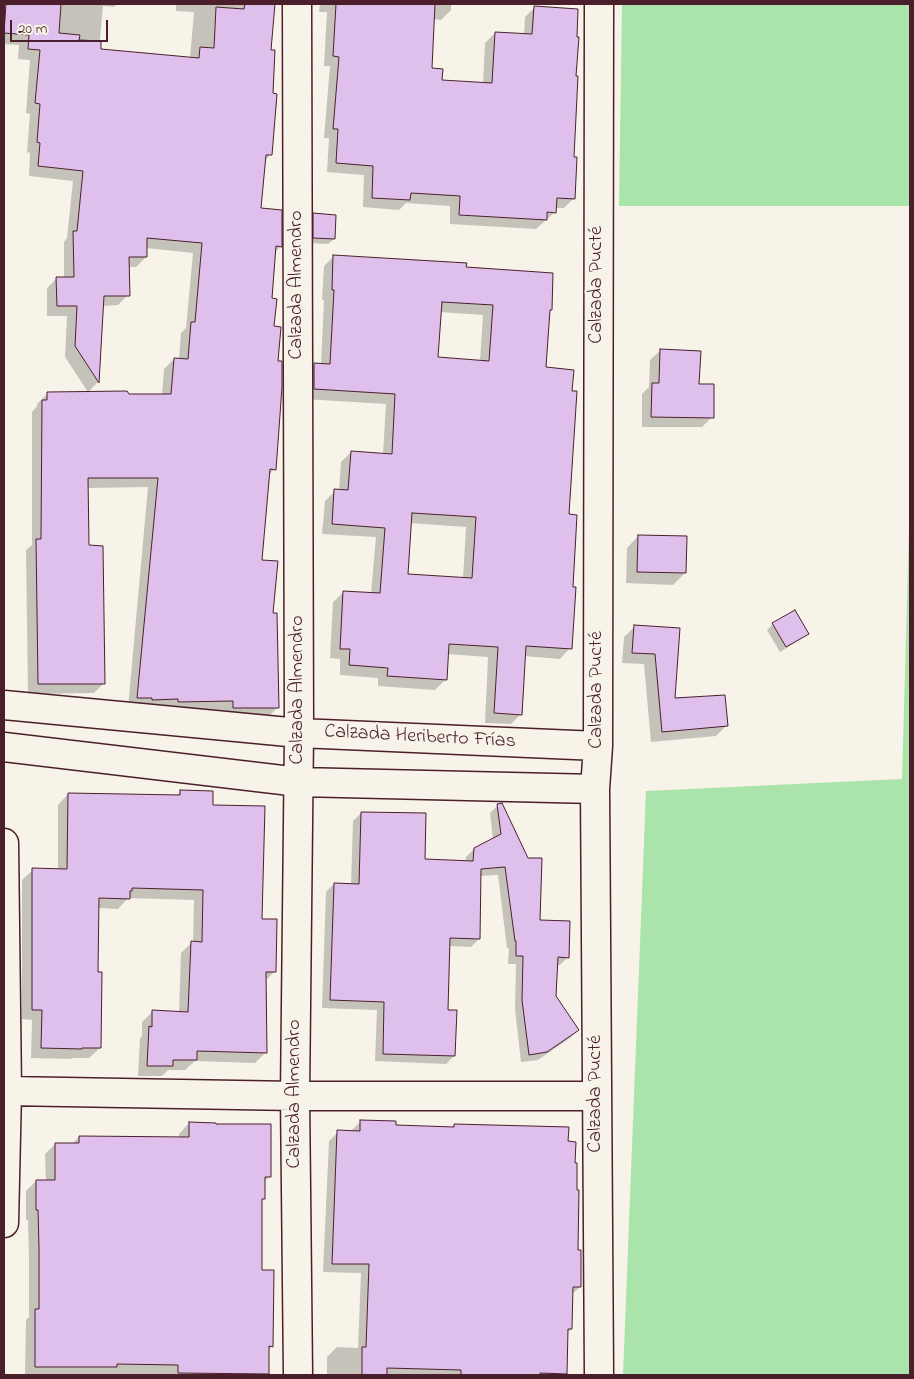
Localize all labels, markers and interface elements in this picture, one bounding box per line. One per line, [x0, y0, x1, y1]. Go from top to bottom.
scale bar [12, 10, 110, 42]
text: 20 m [18, 18, 47, 40]
street label: Calzada Almendro [286, 210, 310, 360]
street label: Calzada Pucté [586, 226, 610, 344]
street label: Calzada Almendro [287, 615, 311, 765]
street label: Calzada Pucté [586, 631, 610, 749]
street label: Calzada Heriberto Frías [324, 721, 516, 755]
street label: Calzada Almendro [284, 1019, 308, 1169]
street label: Calzada Pucté [585, 1035, 609, 1153]

